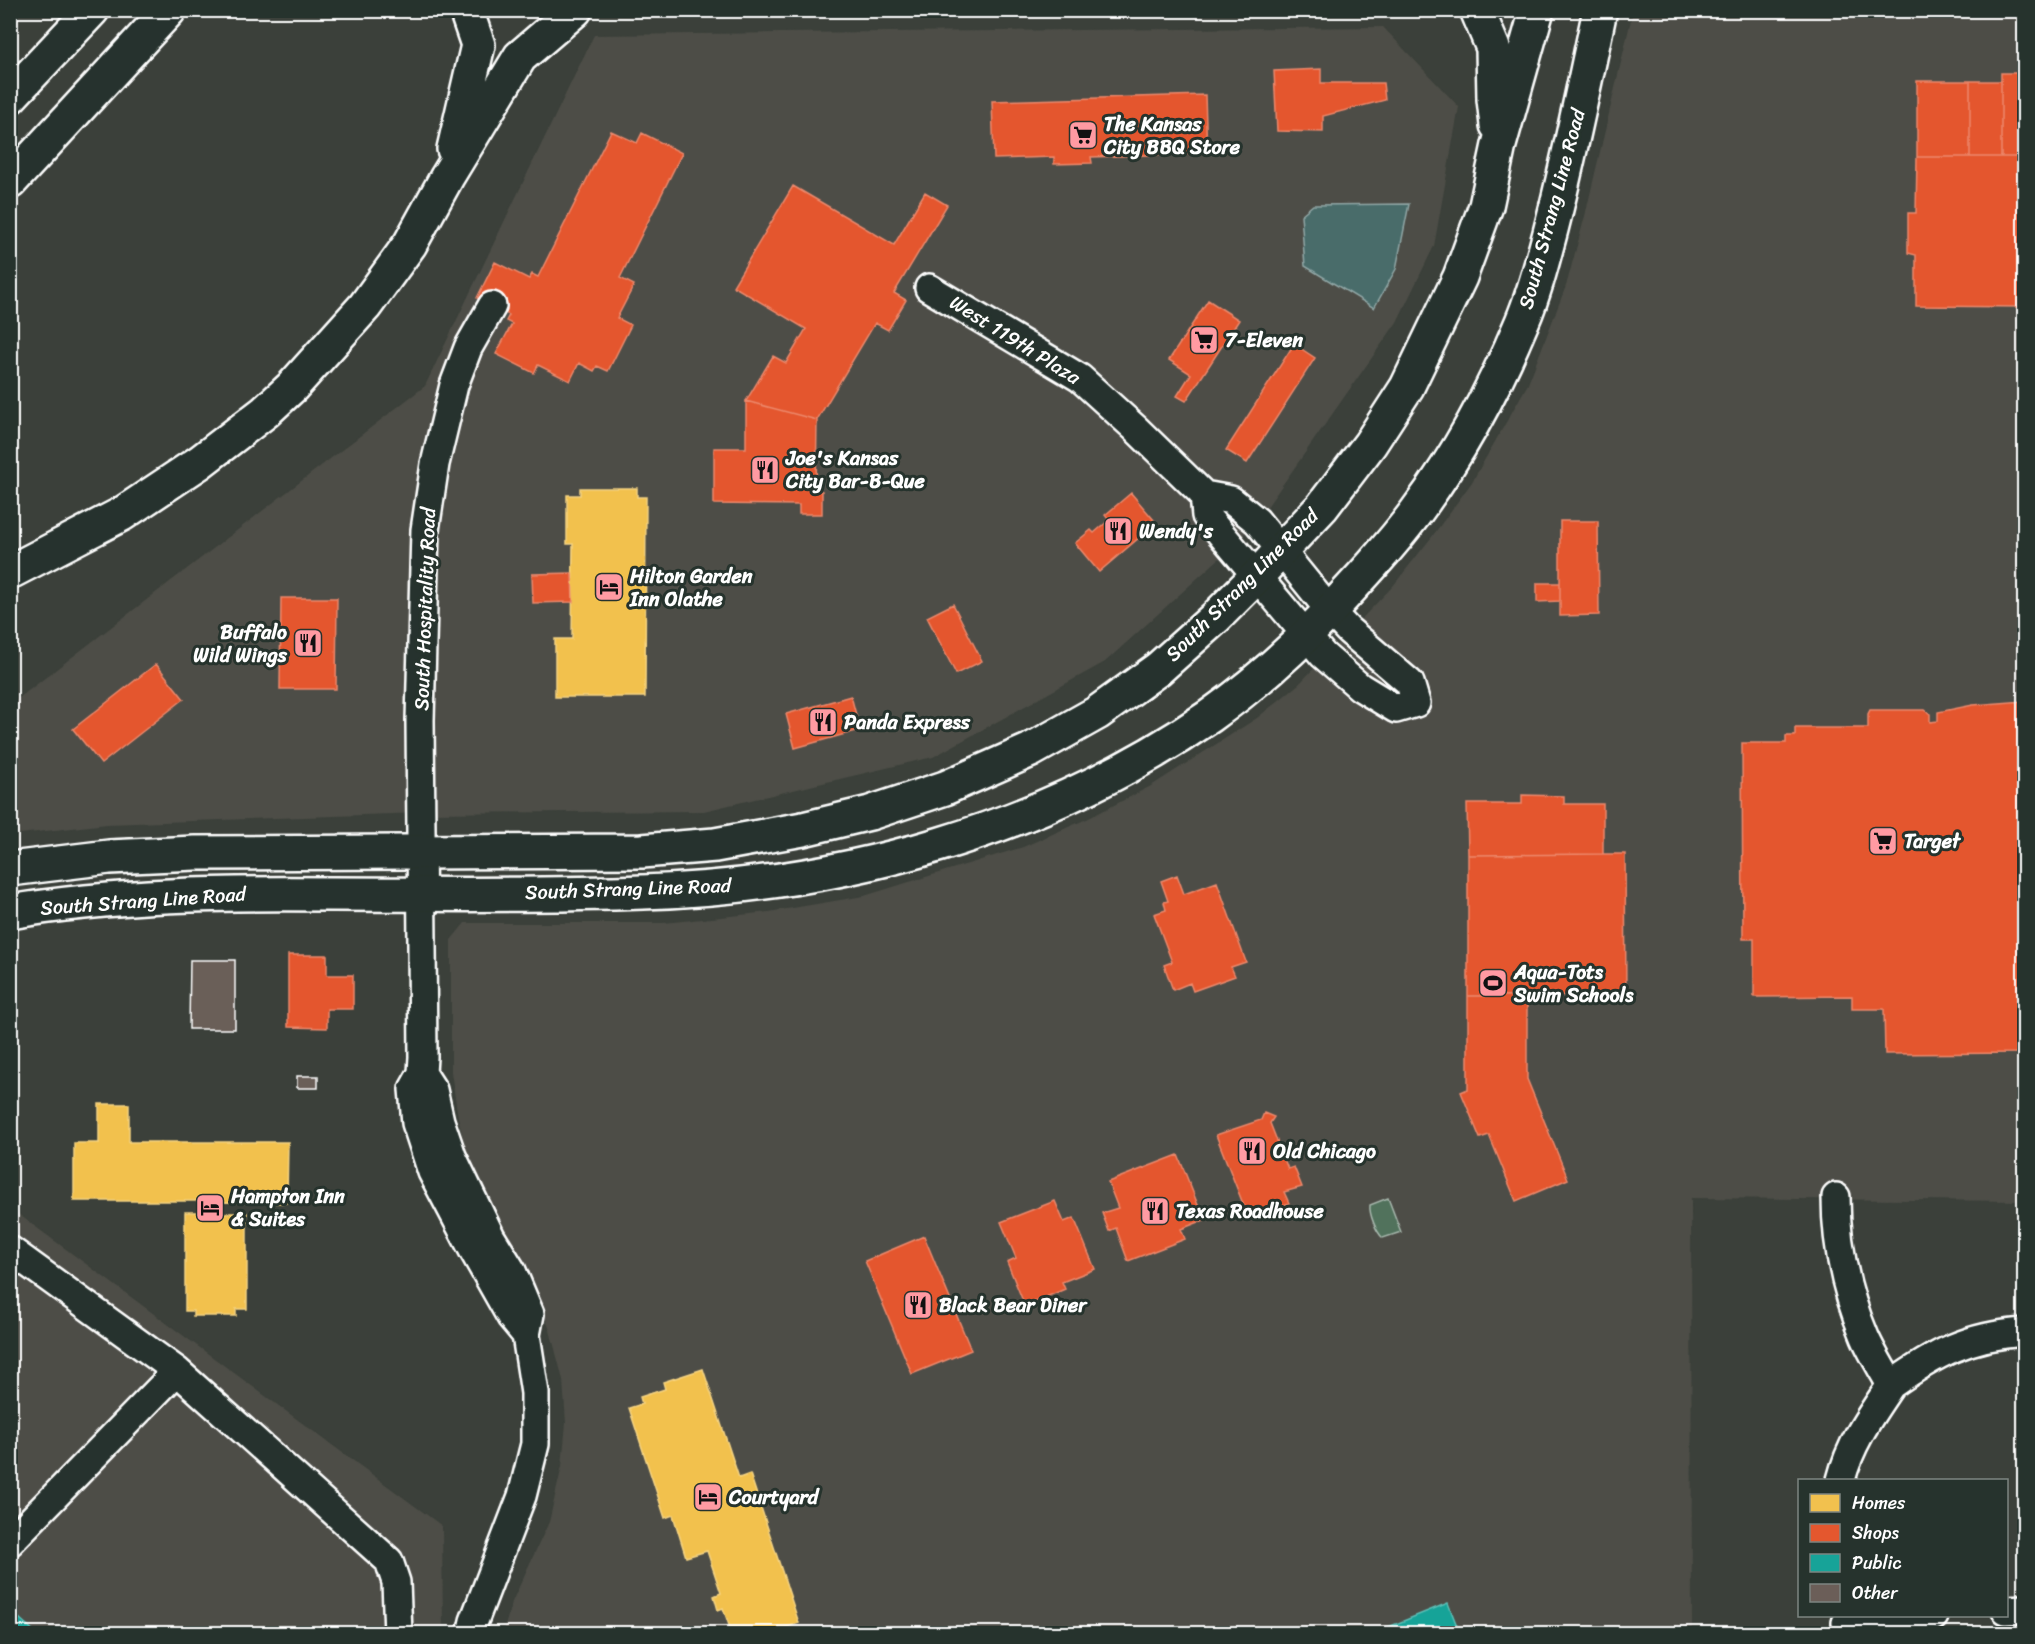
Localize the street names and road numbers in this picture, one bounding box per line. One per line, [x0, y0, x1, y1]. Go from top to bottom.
street label: South Strang Line Road [1508, 104, 1596, 313]
street label: West 119th Plaza [942, 286, 1088, 395]
street label: South Strang Line Road [1157, 499, 1328, 670]
street label: South Hospitality Road [404, 505, 446, 711]
street label: South Strang Line Road [524, 868, 733, 910]
street label: South Strang Line Road [39, 876, 248, 926]

